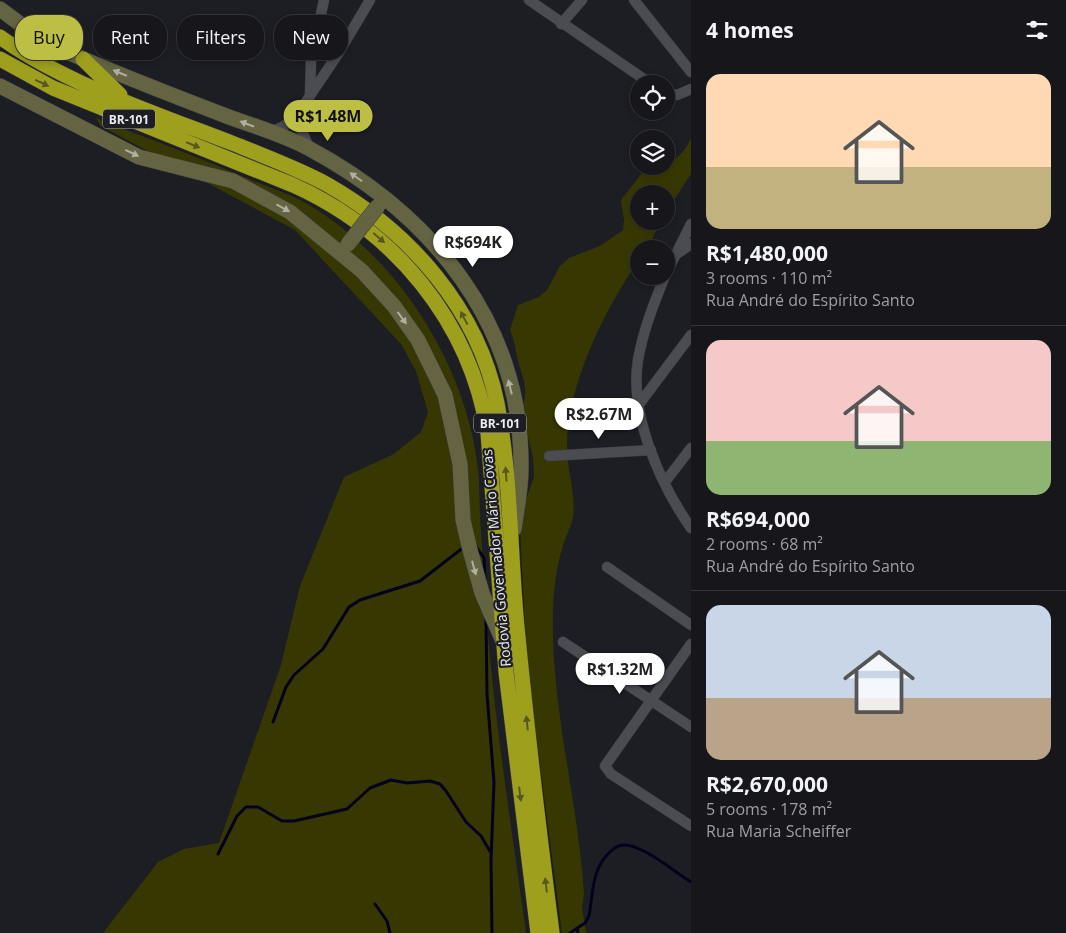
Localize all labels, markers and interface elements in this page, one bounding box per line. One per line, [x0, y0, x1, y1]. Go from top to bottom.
chip: Buy [15, 15, 83, 60]
chip: Rent [93, 15, 167, 60]
chip: Filters [177, 15, 264, 60]
chip: New [274, 15, 348, 60]
text: 4 homes [706, 16, 794, 44]
icon: filters [1023, 16, 1051, 44]
one-way arrow [113, 69, 127, 77]
map controls [630, 75, 675, 285]
button: locate [630, 75, 675, 120]
one-way arrow [35, 79, 50, 88]
pin: R$1.48M [282, 100, 374, 142]
text: R$1.48M [295, 105, 361, 127]
icon: home [834, 107, 924, 197]
road number: BR-101 [103, 110, 155, 128]
one-way arrow [239, 120, 254, 128]
button: layers [630, 130, 675, 175]
one-way arrow [186, 141, 201, 149]
one-way arrow [125, 149, 139, 157]
one-way arrow [349, 172, 363, 182]
button: + [630, 185, 675, 230]
one-way arrow [277, 204, 290, 213]
pin: R$694K [432, 226, 514, 268]
text: R$694K [444, 231, 502, 253]
one-way arrow [373, 233, 386, 244]
text: R$1,480,000 [706, 239, 828, 267]
button: − [630, 240, 675, 285]
text: 3 rooms · 110 m² [706, 267, 832, 289]
text: Rua André do Espírito Santo [706, 289, 915, 311]
one-way arrow [397, 311, 407, 325]
one-way arrow [460, 312, 469, 325]
icon: home [834, 372, 924, 462]
one-way arrow [506, 379, 514, 394]
pin: R$2.67M [553, 398, 645, 440]
text: R$2.67M [566, 403, 632, 425]
road number: BR-101 [474, 413, 526, 432]
street label: Rodovia Governador Mário Covas [477, 448, 515, 668]
one-way arrow [501, 466, 509, 482]
text: R$694,000 [706, 505, 810, 533]
text: 2 rooms · 68 m² [706, 533, 823, 555]
text: Rua André do Espírito Santo [706, 555, 915, 577]
one-way arrow [471, 560, 479, 575]
icon: home [834, 637, 924, 727]
pin: R$1.32M [574, 652, 666, 695]
text: R$1.32M [587, 658, 653, 680]
one-way arrow [523, 715, 531, 731]
text: R$2,670,000 [706, 770, 828, 798]
one-way arrow [516, 786, 524, 802]
text: 5 rooms · 178 m² [706, 798, 832, 820]
text: Rua Maria Scheiffer [706, 820, 851, 842]
one-way arrow [542, 876, 550, 892]

